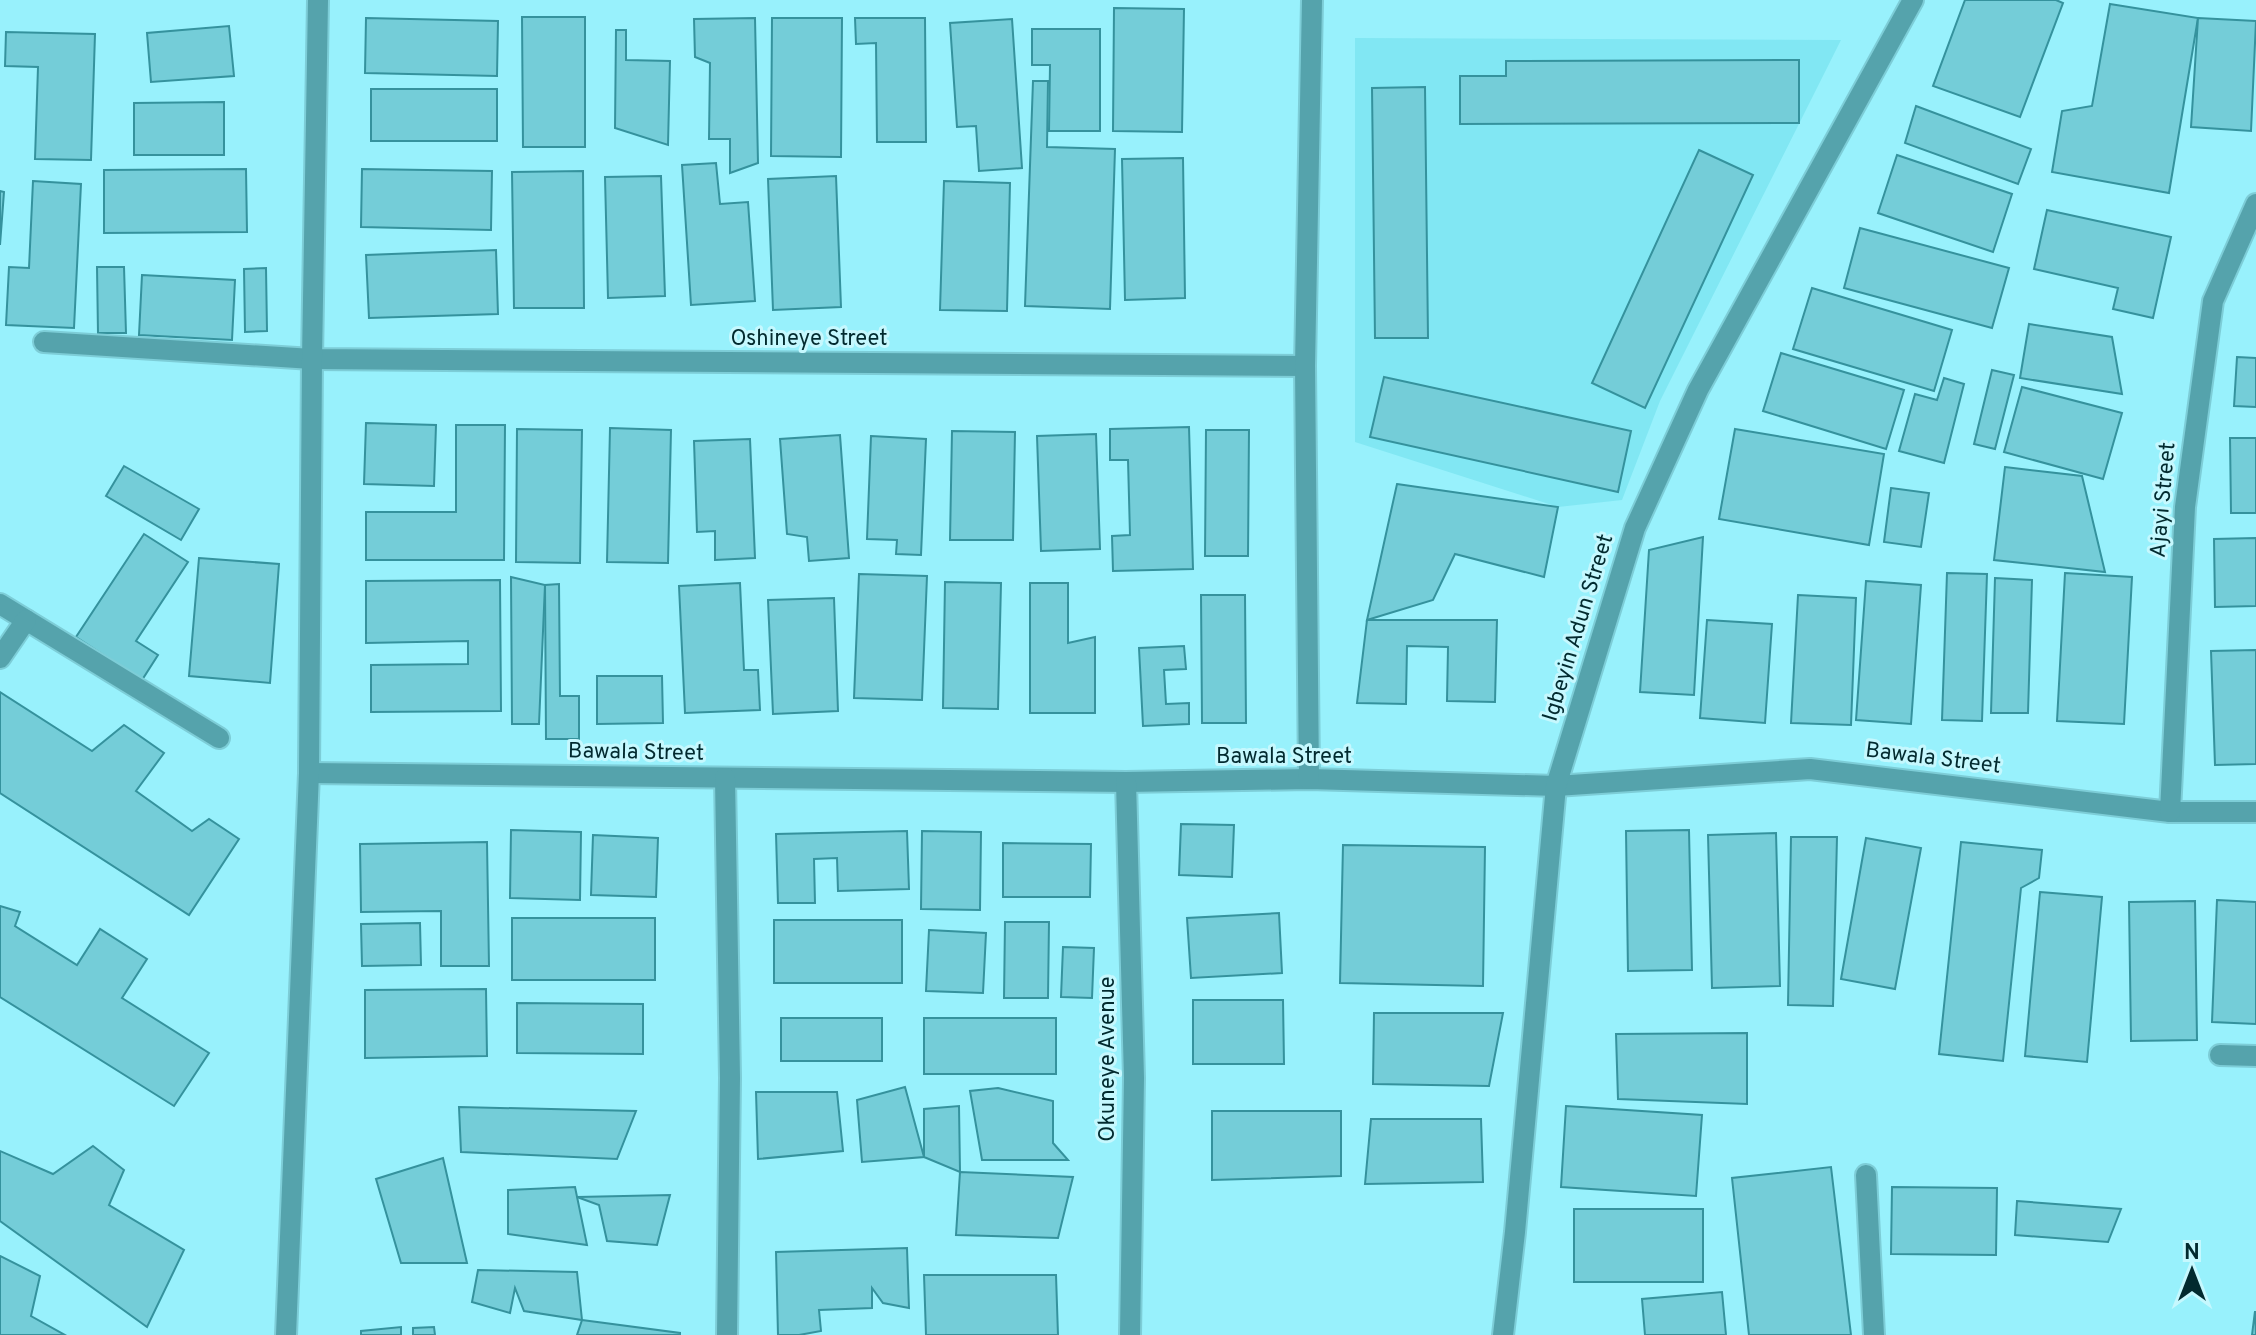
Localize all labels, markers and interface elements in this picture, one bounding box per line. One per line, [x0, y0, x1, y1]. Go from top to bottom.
street label: Oshineye Street [731, 326, 888, 353]
street label: Ajayi Street [2145, 441, 2183, 559]
street label: Igbeyin Adun Street [1538, 531, 1620, 725]
street label: Bawala Street [1864, 737, 2002, 781]
street label: Bawala Street [568, 738, 704, 768]
street label: Bawala Street [1216, 744, 1352, 771]
street label: Okuneye Avenue [1095, 976, 1122, 1142]
north arrow [2152, 1231, 2232, 1311]
text: N [2184, 1240, 2200, 1267]

